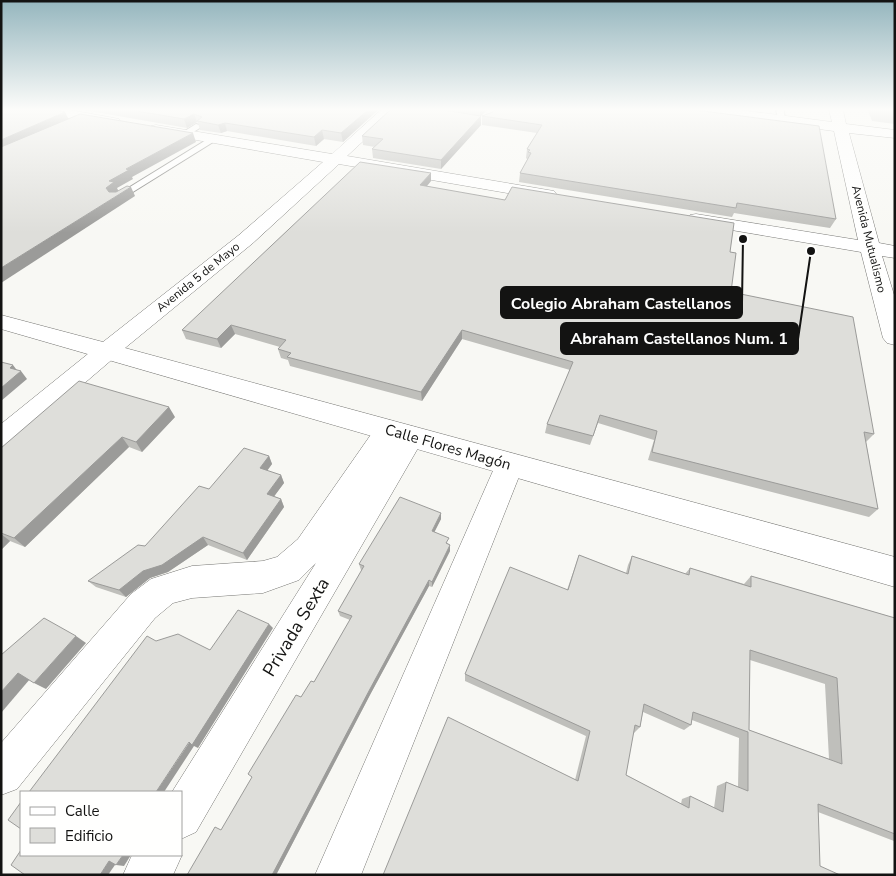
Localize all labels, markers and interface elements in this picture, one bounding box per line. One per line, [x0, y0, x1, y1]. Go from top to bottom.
street label: Avenida Mutualismo [848, 184, 890, 295]
street label: Avenida 5 de Mayo [153, 238, 243, 316]
callout: Colegio Abraham Castellanos [501, 287, 742, 318]
text: Colegio Abraham Castellanos [511, 293, 731, 315]
callout: Abraham Castellanos Num. 1 [561, 323, 798, 354]
text: Abraham Castellanos Num. 1 [570, 328, 788, 350]
street label: Calle Flores Magón [383, 419, 513, 475]
street label: Privada Sexta [257, 573, 335, 681]
legend [20, 791, 182, 856]
text: Calle [65, 801, 100, 821]
text: Edificio [65, 826, 113, 846]

